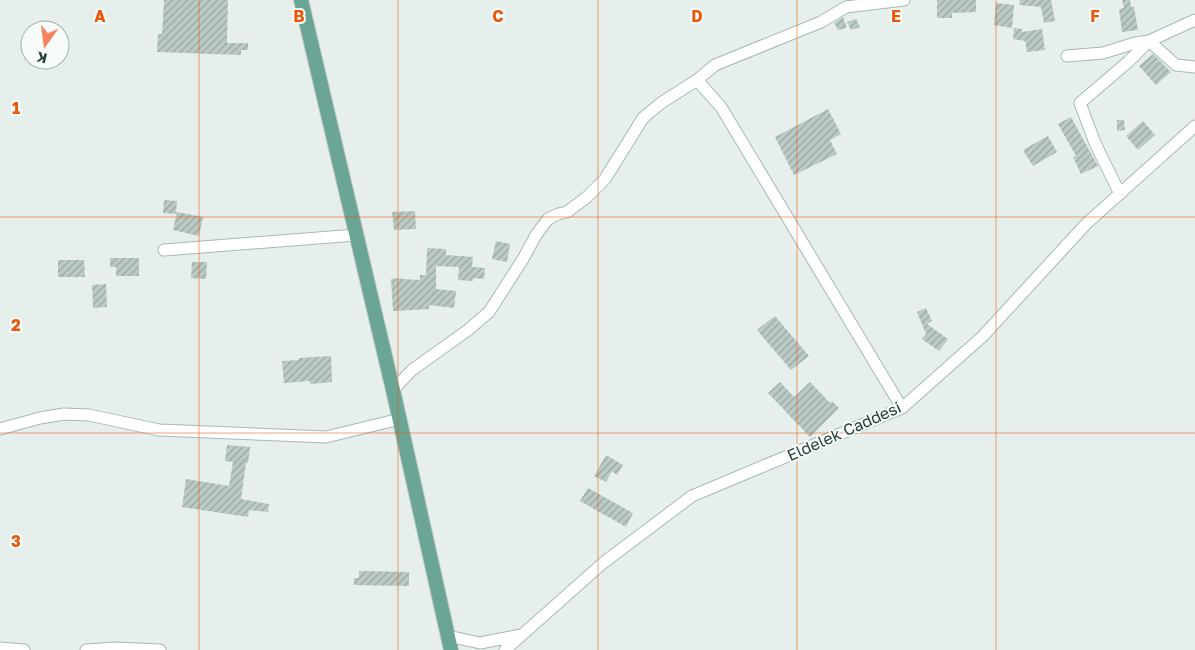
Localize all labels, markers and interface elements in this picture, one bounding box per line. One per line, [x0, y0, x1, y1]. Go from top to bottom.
text: A [94, 6, 106, 26]
text: B [293, 6, 305, 26]
text: C [492, 6, 504, 26]
text: D [691, 6, 703, 26]
text: E [891, 6, 901, 26]
text: F [1090, 6, 1100, 26]
north arrow [20, 20, 70, 70]
text: K [35, 49, 49, 68]
text: 1 [12, 98, 20, 118]
text: 2 [11, 315, 21, 335]
street label: Eldelek Caddesi [784, 397, 904, 465]
text: 3 [11, 531, 21, 551]

